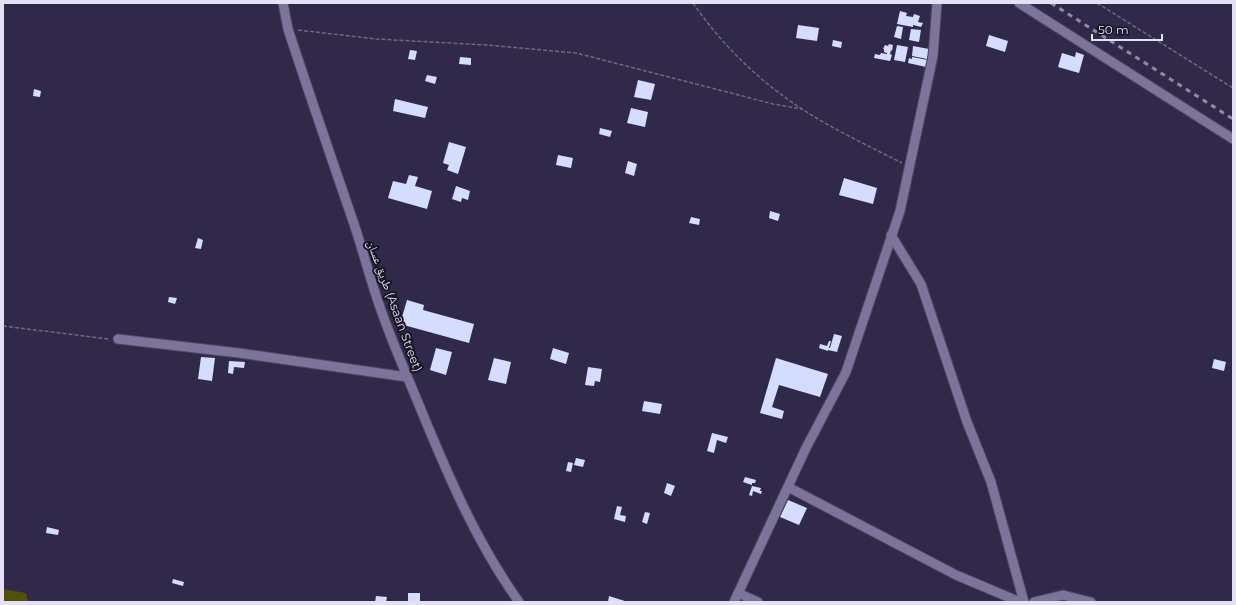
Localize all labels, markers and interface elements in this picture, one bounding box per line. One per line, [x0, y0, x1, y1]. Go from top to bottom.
scale bar [1092, 16, 1162, 42]
text: 50 m [1098, 22, 1129, 37]
street label: طريق عسان (Asaan Street) [364, 238, 426, 374]

